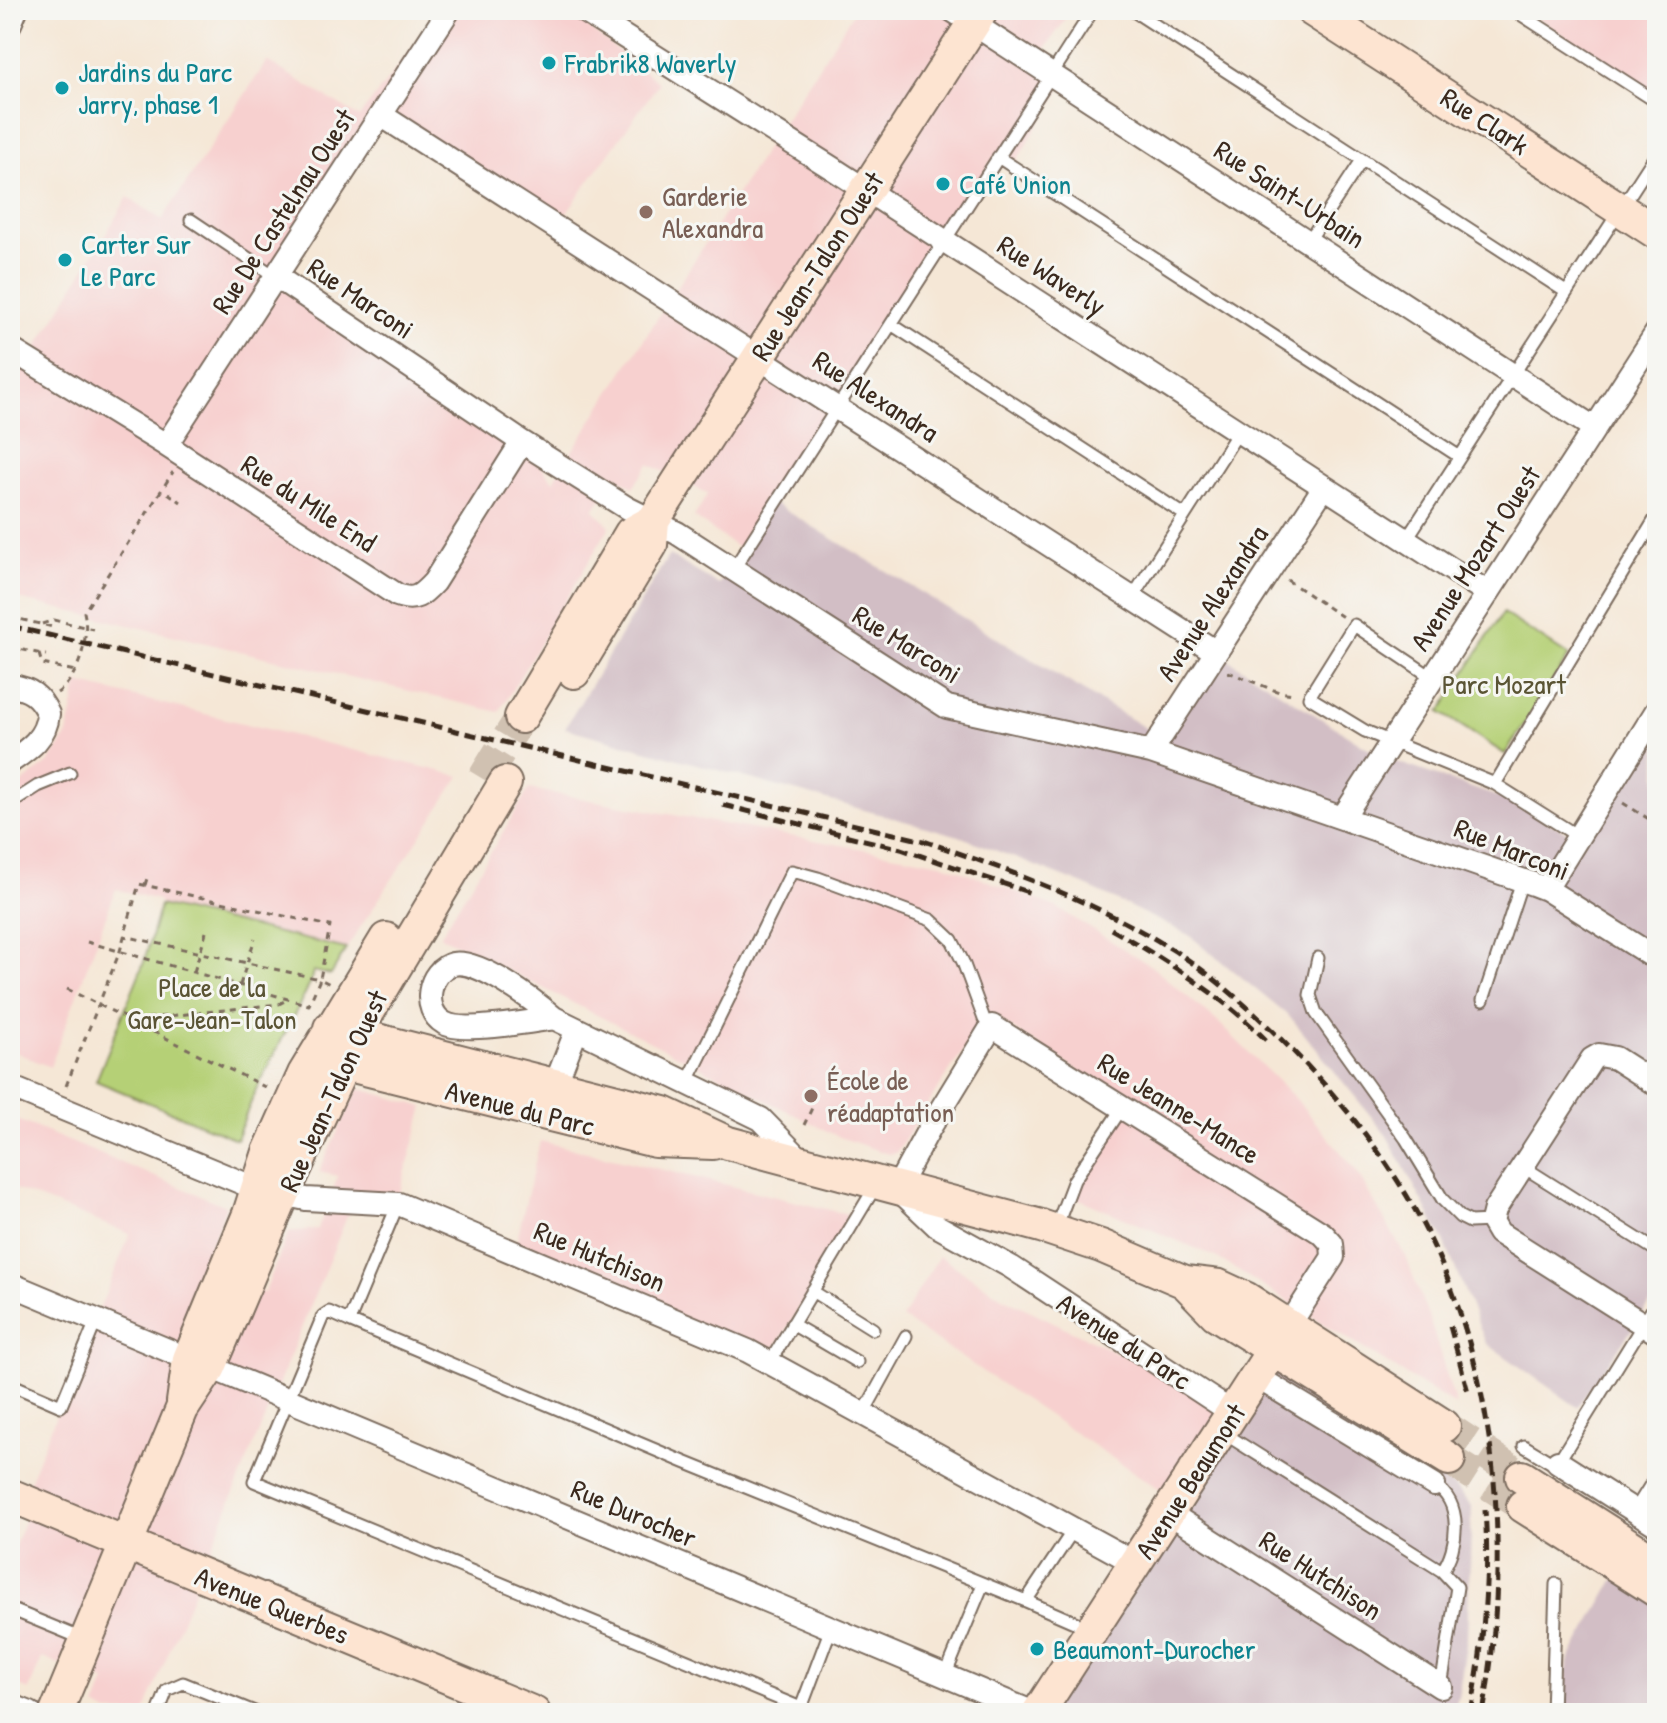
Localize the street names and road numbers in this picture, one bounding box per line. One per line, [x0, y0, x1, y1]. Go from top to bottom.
street label: Rue Clark [1434, 78, 1537, 164]
street label: Rue De Castelnau Ouest [202, 101, 364, 321]
street label: Rue Saint-Urbain [1207, 131, 1373, 257]
street label: Rue Jean-Talon Ouest [742, 164, 893, 368]
street label: Rue Waverly [990, 226, 1114, 324]
street label: Rue Marconi [300, 248, 422, 348]
street label: Rue Alexandra [806, 341, 946, 451]
street label: Rue du Mile End [234, 445, 384, 561]
street label: Avenue Mozart Ouest [1401, 458, 1549, 658]
street label: Avenue Alexandra [1147, 518, 1277, 688]
street label: Rue Marconi [846, 596, 968, 692]
street label: Rue Marconi [1449, 809, 1575, 889]
street label: Rue Jean-Talon Ouest [270, 984, 396, 1198]
street label: Rue Jeanne-Mance [1091, 1043, 1267, 1173]
street label: Avenue du Parc [442, 1071, 599, 1145]
street label: Rue Hutchison [529, 1211, 671, 1301]
street label: Avenue du Parc [1050, 1284, 1198, 1398]
street label: Avenue Beaumont [1126, 1396, 1254, 1566]
street label: Rue Durocher [566, 1470, 703, 1556]
street label: Rue Hutchison [1252, 1521, 1390, 1629]
street label: Avenue Querbes [190, 1557, 354, 1653]

